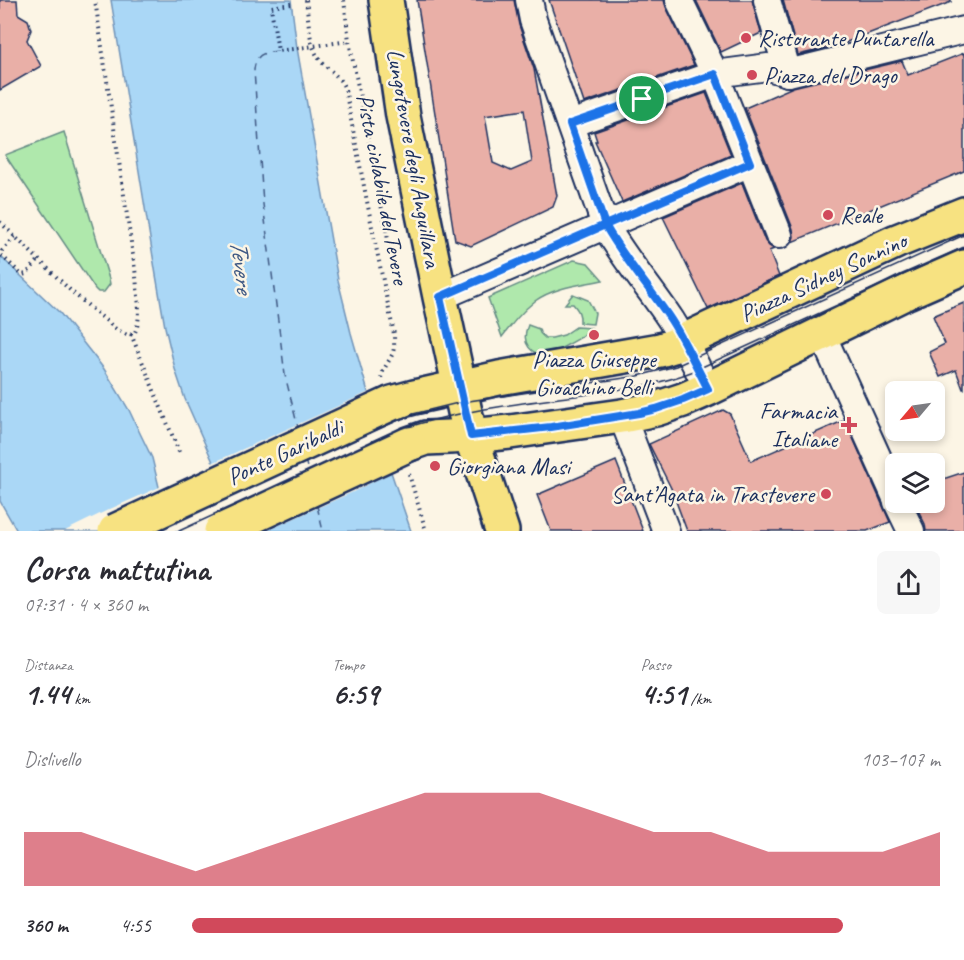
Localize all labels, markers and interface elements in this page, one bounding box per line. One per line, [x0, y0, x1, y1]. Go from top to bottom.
place label: Ristorante Puntarella [758, 23, 935, 53]
marker: Ristorante Puntarella [739, 31, 753, 45]
street label: Lungotevere degli Anguillara [380, 46, 448, 271]
place label: Piazza del Drago [764, 60, 898, 90]
marker: Piazza del Drago [745, 68, 759, 82]
pin [616, 73, 667, 124]
icon: arrive [625, 82, 658, 115]
street label: Pista ciclabile del Tevere [350, 91, 417, 289]
place label: Reale [840, 200, 884, 230]
marker: Reale [821, 208, 835, 222]
street label: Piazza Sidney Sonnino [735, 224, 913, 329]
water label: Tevere [222, 238, 262, 298]
marker: Piazza Giuseppe Gioachino Belli [587, 328, 601, 342]
place label: Piazza Giuseppe Gioachino Belli [532, 344, 658, 402]
north arrow [885, 381, 945, 441]
map controls [885, 381, 945, 513]
place label: Farmacia Italiane [759, 396, 839, 454]
street label: Ponte Garibaldi [222, 411, 351, 492]
marker: Farmacia Italiane [842, 418, 856, 432]
place label: Giorgiana Masi [447, 451, 573, 481]
button: layers [885, 453, 945, 513]
marker: Giorgiana Masi [428, 459, 442, 473]
place label: Sant’Agata in Trastevere [611, 479, 816, 509]
marker: Sant’Agata in Trastevere [819, 487, 833, 501]
text: Corsa mattutina [24, 548, 210, 590]
button: share [877, 551, 940, 614]
text: 07:31 · 4 × 360 m [24, 592, 148, 617]
text: Distanza [24, 655, 72, 675]
text: Tempo [332, 655, 364, 675]
text: Passo [641, 655, 671, 675]
text: 1.44 [24, 675, 70, 713]
text: 6:59 [332, 675, 379, 713]
text: 4:51 [641, 675, 687, 713]
text: km [70, 689, 90, 709]
text: /km [687, 689, 711, 709]
text: Dislivello [24, 747, 80, 772]
text: 103–107 m [861, 747, 940, 772]
text: 360 m [24, 913, 68, 938]
text: 4:55 [120, 913, 151, 938]

